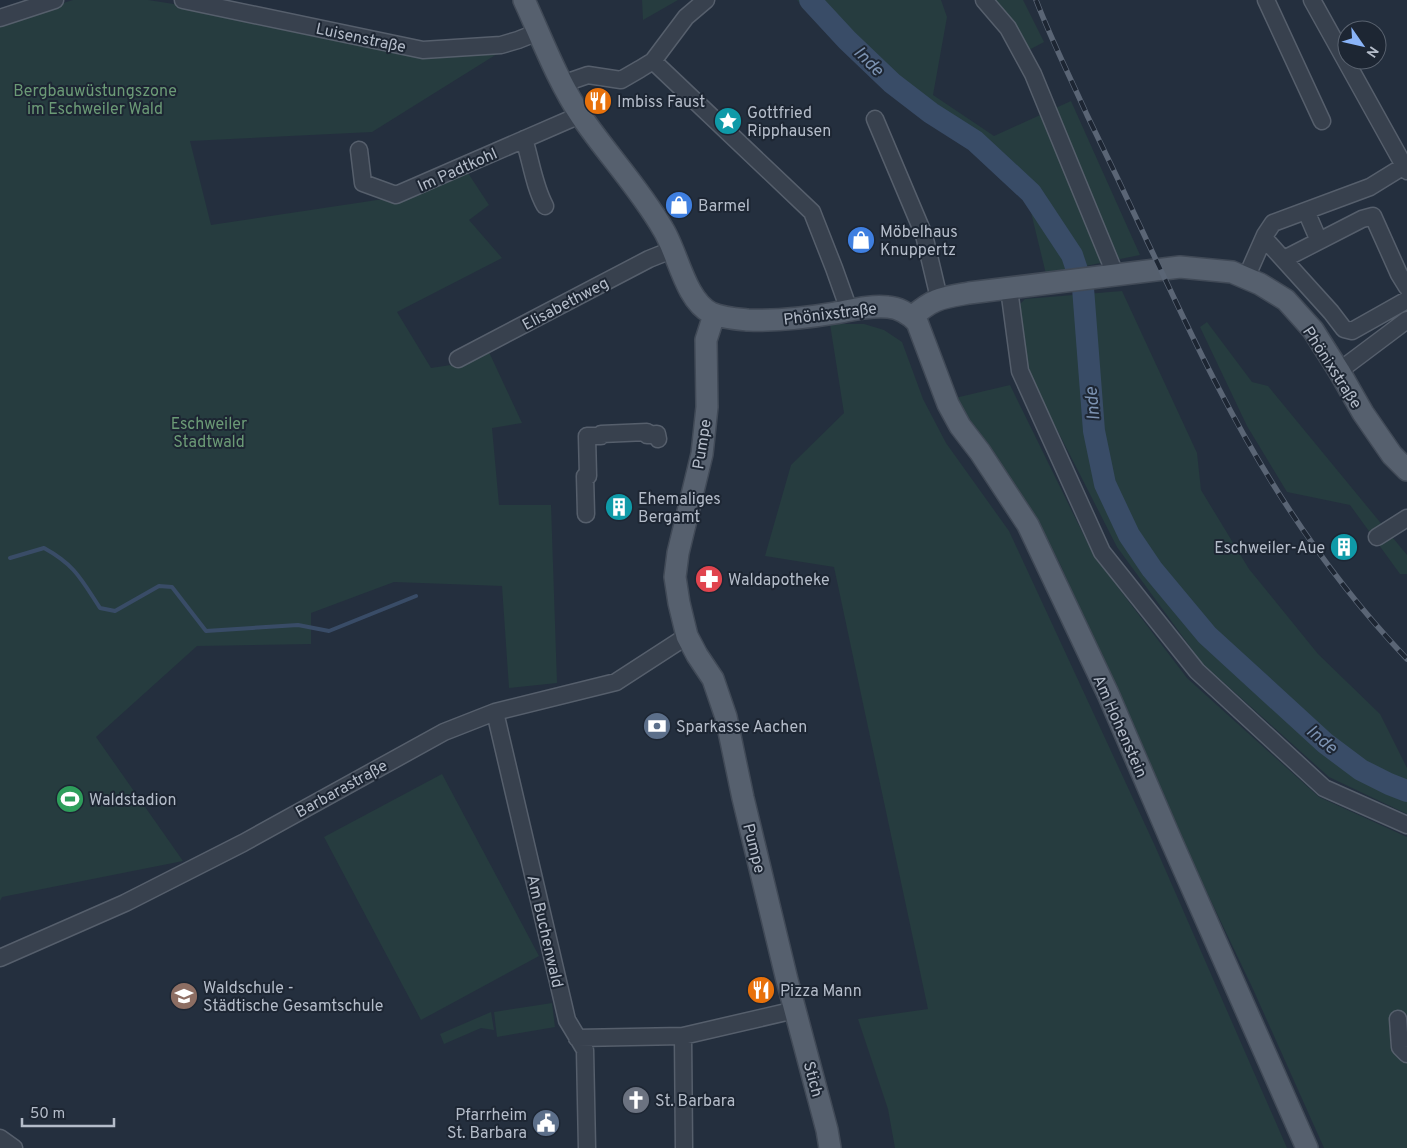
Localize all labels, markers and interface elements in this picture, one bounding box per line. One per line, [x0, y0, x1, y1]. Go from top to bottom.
street label: Luisenstraße [314, 20, 407, 58]
north arrow [1337, 20, 1387, 70]
water label: Inde [848, 42, 888, 83]
text: N [1362, 43, 1381, 60]
park label: Bergbauwüstungszone im Eschweiler Wald [13, 82, 177, 120]
restaurant icon: Imbiss Faust [583, 86, 613, 116]
place label: Imbiss Faust [617, 93, 705, 113]
place label: Gottfried Ripphausen [747, 104, 831, 142]
place icon: Gottfried Ripphausen [713, 106, 743, 136]
street label: Im Padtkohl [415, 144, 501, 197]
shop icon: Barmel [664, 190, 694, 220]
place label: Barmel [698, 197, 750, 217]
place label: Möbelhaus Knuppertz [880, 223, 958, 261]
shop icon: Möbelhaus Knuppertz [846, 225, 876, 255]
street label: Elisabethweg [519, 274, 613, 336]
street label: Phönixstraße [782, 299, 878, 331]
street label: Phönixstraße [1297, 323, 1365, 413]
water label: Inde [1081, 385, 1106, 422]
park label: Eschweiler Stadtwald [171, 415, 247, 453]
street label: Pumpe [689, 418, 717, 471]
place label: Ehemaliges Bergamt [638, 490, 721, 528]
building icon: Ehemaliges Bergamt [604, 492, 634, 522]
building icon: Eschweiler-Aue [1329, 532, 1359, 562]
place label: Eschweiler-Aue [1214, 539, 1325, 559]
pharmacy icon: Waldapotheke [694, 564, 724, 594]
place label: Waldapotheke [728, 571, 830, 591]
street label: Am Hohenstein [1088, 672, 1151, 781]
bank icon: Sparkasse Aachen [642, 711, 672, 741]
place label: Sparkasse Aachen [676, 718, 807, 738]
water label: Inde [1301, 720, 1342, 760]
street label: Barbarastraße [292, 756, 391, 823]
sports icon: Waldstadion [55, 784, 85, 814]
place label: Waldstadion [89, 791, 176, 811]
street label: Pumpe [737, 822, 769, 875]
street label: Am Buchenwald [521, 873, 567, 990]
restaurant icon: Pizza Mann [746, 975, 776, 1005]
place label: Waldschule - Städtische Gesamtschule [203, 979, 383, 1017]
school or university icon: Waldschule - Städtische Gesamtschule [169, 981, 199, 1011]
place label: Pizza Mann [780, 982, 862, 1002]
street label: Stich [798, 1059, 826, 1100]
church icon: St. Barbara [621, 1085, 651, 1115]
place label: St. Barbara [655, 1092, 735, 1112]
scale bar [22, 1096, 115, 1128]
text: 50 m [30, 1105, 65, 1124]
place label: Pfarrheim St. Barbara [447, 1106, 527, 1144]
public building icon: Pfarrheim St. Barbara [531, 1108, 561, 1138]

